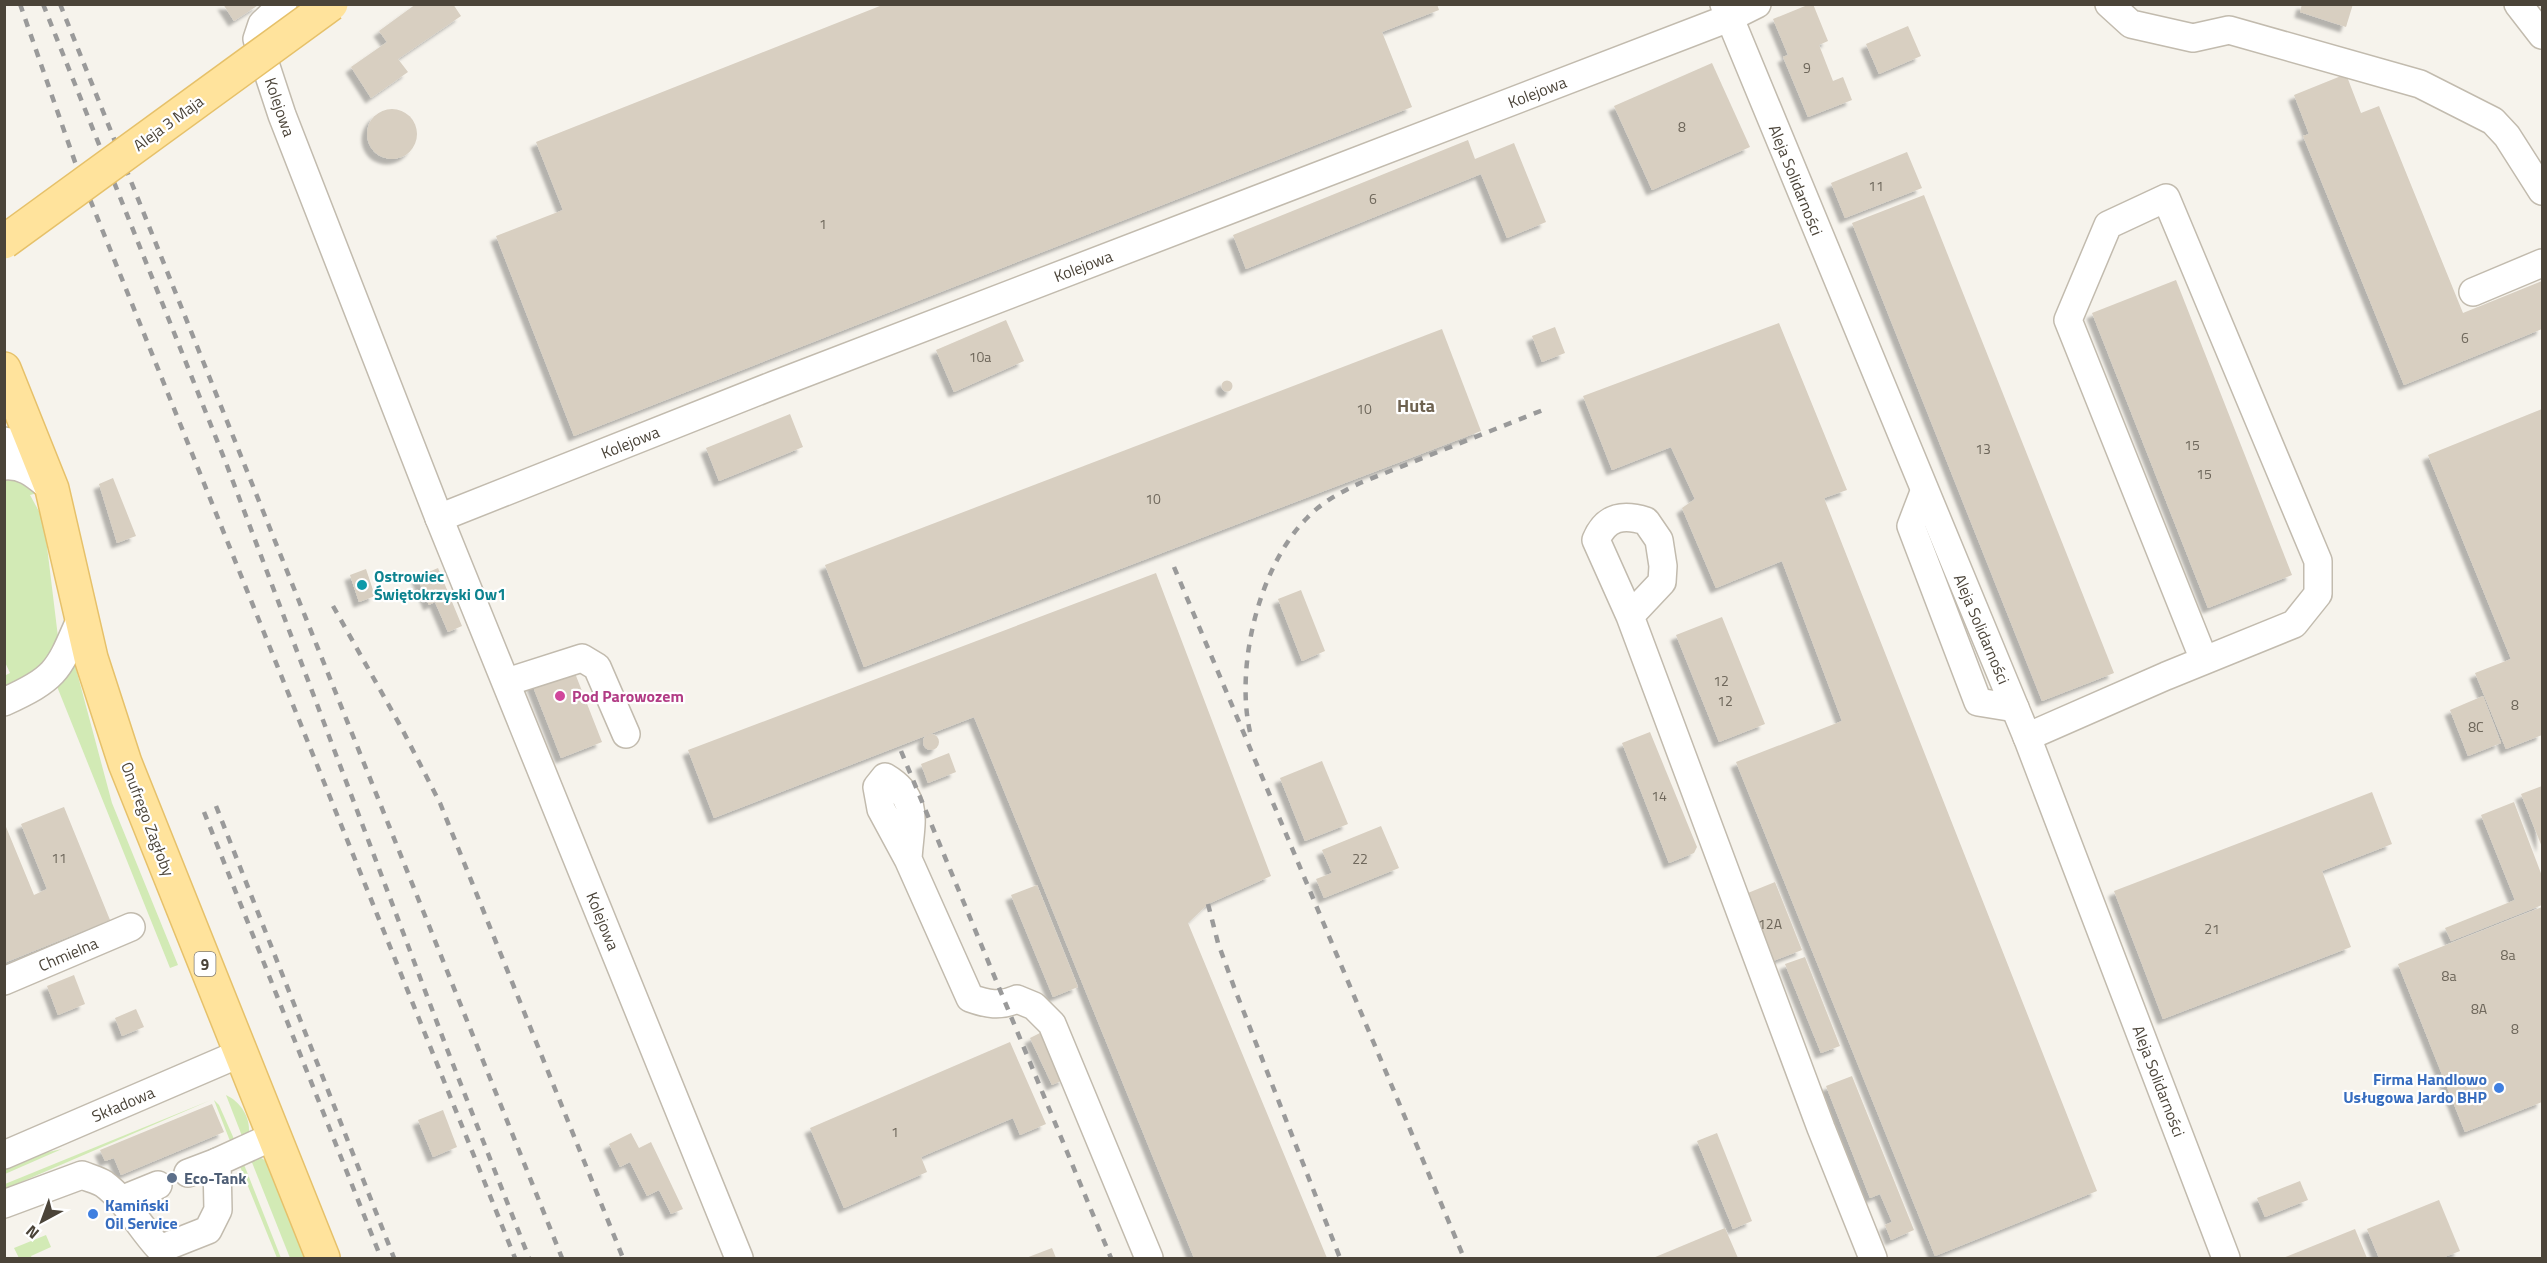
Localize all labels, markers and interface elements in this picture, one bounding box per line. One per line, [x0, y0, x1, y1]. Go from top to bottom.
house number: 9 [1803, 57, 1811, 78]
street label: Kolejowa [1504, 70, 1570, 114]
street label: Kolejowa [259, 74, 301, 140]
street label: Aleja 3 Maja [128, 89, 208, 157]
house number: 8 [1678, 116, 1686, 137]
street label: Aleja Solidarności [1763, 121, 1829, 239]
house number: 11 [1868, 175, 1884, 196]
house number: 6 [1369, 188, 1377, 209]
house number: 1 [819, 213, 827, 234]
street label: Kolejowa [1050, 244, 1116, 288]
house number: 6 [2461, 327, 2469, 348]
house number: 10a [969, 346, 991, 367]
district label: Huta [1397, 392, 1435, 419]
house number: 10 [1356, 398, 1372, 419]
street label: Kolejowa [597, 419, 663, 465]
house number: 15 [2184, 434, 2200, 455]
house number: 13 [1975, 438, 1991, 459]
house number: 15 [2196, 463, 2212, 484]
house number: 10 [1145, 488, 1161, 509]
place label: Ostrowiec Świętokrzyski Ow1 [374, 564, 506, 606]
street label: Aleja Solidarności [1948, 570, 2016, 688]
marker: Ostrowiec Świętokrzyski Ow1 [355, 578, 369, 592]
house number: 12 [1713, 670, 1729, 691]
place label: Pod Parowozem [572, 684, 684, 708]
marker: Pod Parowozem [553, 689, 567, 703]
house number: 12 [1717, 690, 1733, 711]
house number: 8 [2511, 694, 2519, 715]
house number: 8C [2468, 716, 2484, 737]
street label: Onufrego Zagłoby [115, 758, 181, 880]
house number: 14 [1651, 785, 1667, 806]
house number: 11 [51, 847, 67, 868]
house number: 22 [1352, 848, 1368, 869]
street label: Kolejowa [580, 888, 626, 954]
house number: 12A [1758, 913, 1783, 934]
house number: 21 [2204, 918, 2220, 939]
street label: Chmielna [35, 931, 101, 977]
house number: 8a [2501, 944, 2515, 965]
road number: 9 [194, 952, 216, 976]
house number: 8a [2442, 965, 2456, 986]
house number: 8A [2471, 998, 2488, 1019]
house number: 8 [2511, 1018, 2519, 1039]
street label: Aleja Solidarności [2127, 1022, 2191, 1140]
place label: Firma Handlowo Usługowa Jardo BHP [2343, 1067, 2488, 1109]
street label: Składowa [88, 1080, 158, 1128]
marker: Firma Handlowo Usługowa Jardo BHP [2492, 1081, 2506, 1095]
house number: 1 [891, 1121, 899, 1142]
place label: Eco-Tank [184, 1166, 247, 1190]
marker: Eco-Tank [165, 1171, 179, 1185]
north arrow [12, 1191, 72, 1251]
place label: Kamiński Oil Service [105, 1193, 178, 1235]
marker: Kamiński Oil Service [86, 1207, 100, 1221]
text: N [20, 1220, 44, 1245]

